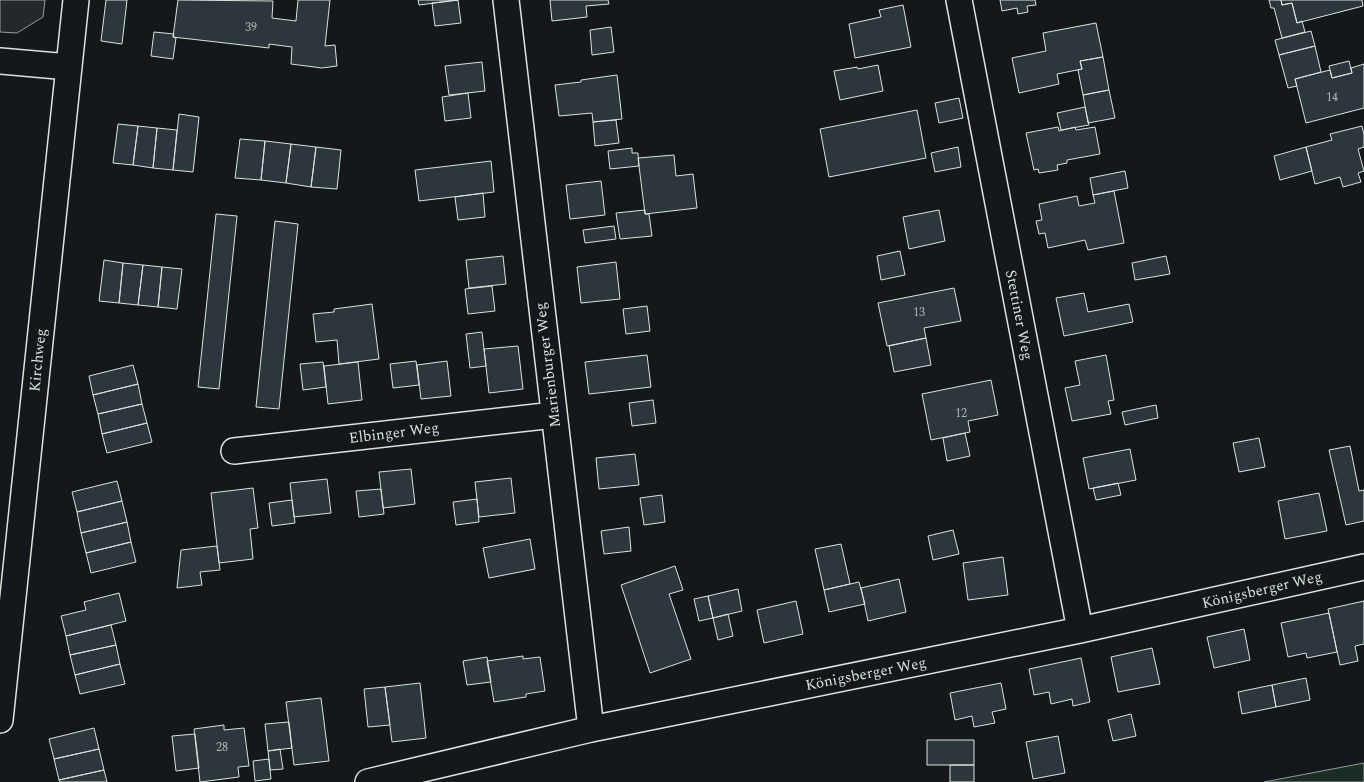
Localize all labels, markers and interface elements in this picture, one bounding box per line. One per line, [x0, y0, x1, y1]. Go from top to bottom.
house number: 39 [245, 18, 257, 37]
house number: 14 [1326, 88, 1338, 107]
street label: Stettiner Weg [999, 268, 1039, 362]
street label: Marienburger Weg [529, 301, 567, 429]
house number: 13 [913, 303, 925, 322]
street label: Kirchweg [23, 327, 53, 393]
house number: 12 [955, 404, 967, 423]
street label: Elbinger Weg [348, 416, 440, 450]
street label: Königsberger Weg [1200, 565, 1324, 615]
street label: Königsberger Weg [803, 651, 929, 697]
house number: 28 [216, 738, 228, 757]

